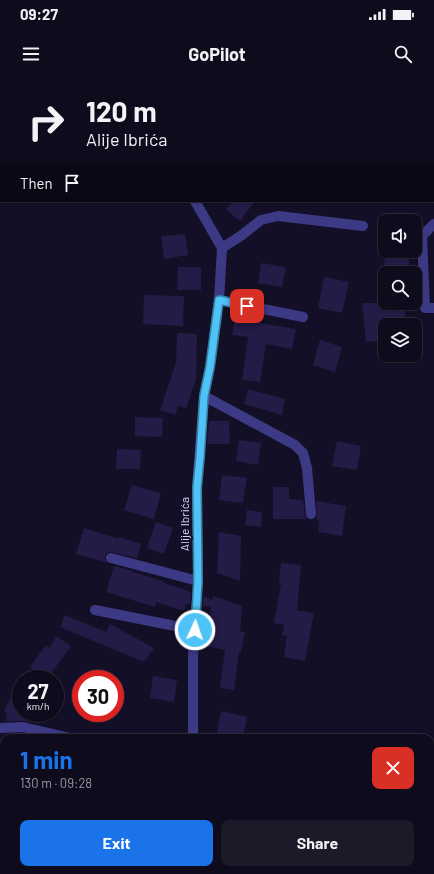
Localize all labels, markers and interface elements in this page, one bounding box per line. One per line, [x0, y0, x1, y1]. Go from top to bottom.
text: 09:27 [20, 5, 58, 23]
icon: menu [20, 43, 42, 65]
text: GoPilot [188, 43, 246, 65]
icon: search [392, 43, 414, 65]
text: 120 m [86, 94, 157, 128]
icon: right [20, 96, 72, 148]
text: Alije Ibrića [86, 128, 167, 150]
icon: arrive [61, 172, 83, 194]
text: Then [20, 174, 53, 192]
map controls [378, 214, 422, 362]
button: sound [378, 214, 422, 258]
button: search [378, 266, 422, 310]
pin [230, 289, 264, 323]
icon: arrive [236, 295, 258, 317]
button: layers [378, 318, 422, 362]
street label: Alije Ibrića [177, 497, 191, 551]
position arrow [174, 609, 216, 651]
speed limit sign: 30 [72, 670, 124, 722]
text: 27 [27, 679, 49, 703]
text: km/h [27, 700, 49, 712]
text: 1 min [20, 745, 73, 774]
button: close [372, 747, 414, 789]
text: 130 m · 09:28 [20, 775, 92, 791]
button: Exit [20, 820, 213, 866]
button: Share [221, 820, 414, 866]

